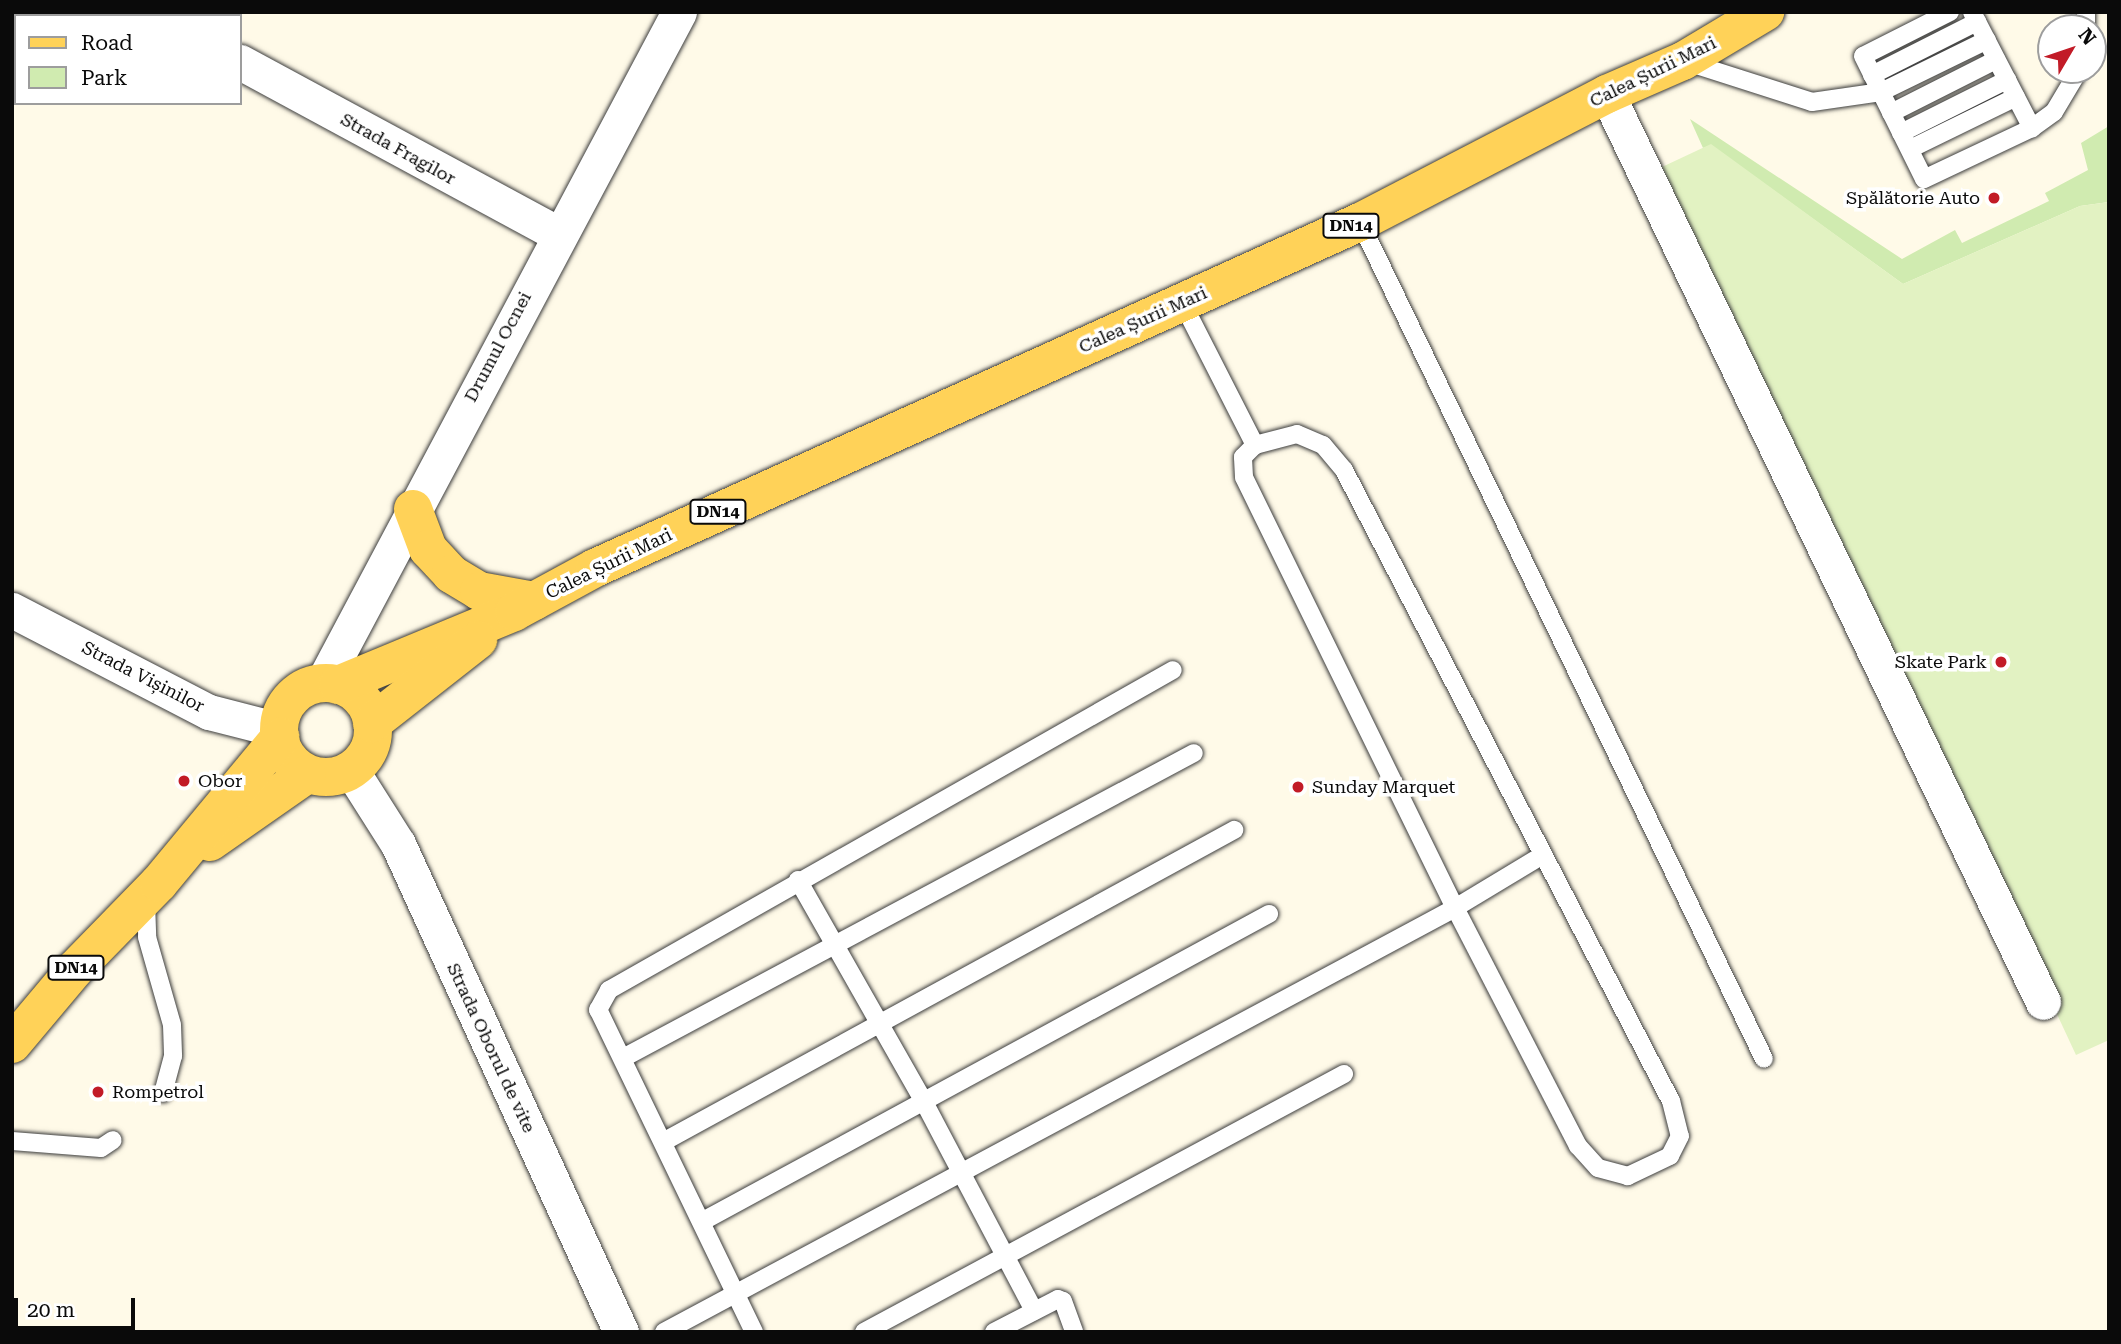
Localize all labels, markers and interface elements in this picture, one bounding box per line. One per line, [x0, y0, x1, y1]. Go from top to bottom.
legend [14, 14, 242, 105]
north arrow [2037, 14, 2107, 84]
text: N [2074, 24, 2101, 50]
text: Road [81, 31, 133, 55]
street label: Calea Șurii Mari [1586, 32, 1720, 112]
text: Park [81, 66, 127, 90]
street label: Strada Fragilor [337, 109, 459, 189]
place label: Spălătorie Auto [1846, 187, 1980, 209]
marker: Spălătorie Auto [1986, 190, 2002, 206]
road number: DN14 [1321, 214, 1381, 238]
street label: Calea Șurii Mari [1076, 282, 1210, 358]
street label: Drumul Ocnei [460, 288, 536, 406]
road number: DN14 [688, 499, 748, 524]
street label: Calea Șurii Mari [542, 524, 676, 604]
street label: Strada Vișinilor [78, 637, 208, 717]
place label: Skate Park [1895, 651, 1987, 673]
marker: Skate Park [1993, 654, 2009, 670]
place label: Obor [198, 770, 242, 792]
marker: Obor [176, 773, 192, 789]
place label: Sunday Marquet [1312, 776, 1455, 798]
marker: Sunday Marquet [1290, 779, 1306, 795]
road number: DN14 [46, 956, 106, 980]
street label: Strada Oborul de vite [442, 960, 540, 1136]
place label: Rompetrol [112, 1081, 204, 1103]
marker: Rompetrol [90, 1084, 106, 1100]
scale bar [18, 1284, 138, 1328]
text: 20 m [27, 1298, 75, 1322]

